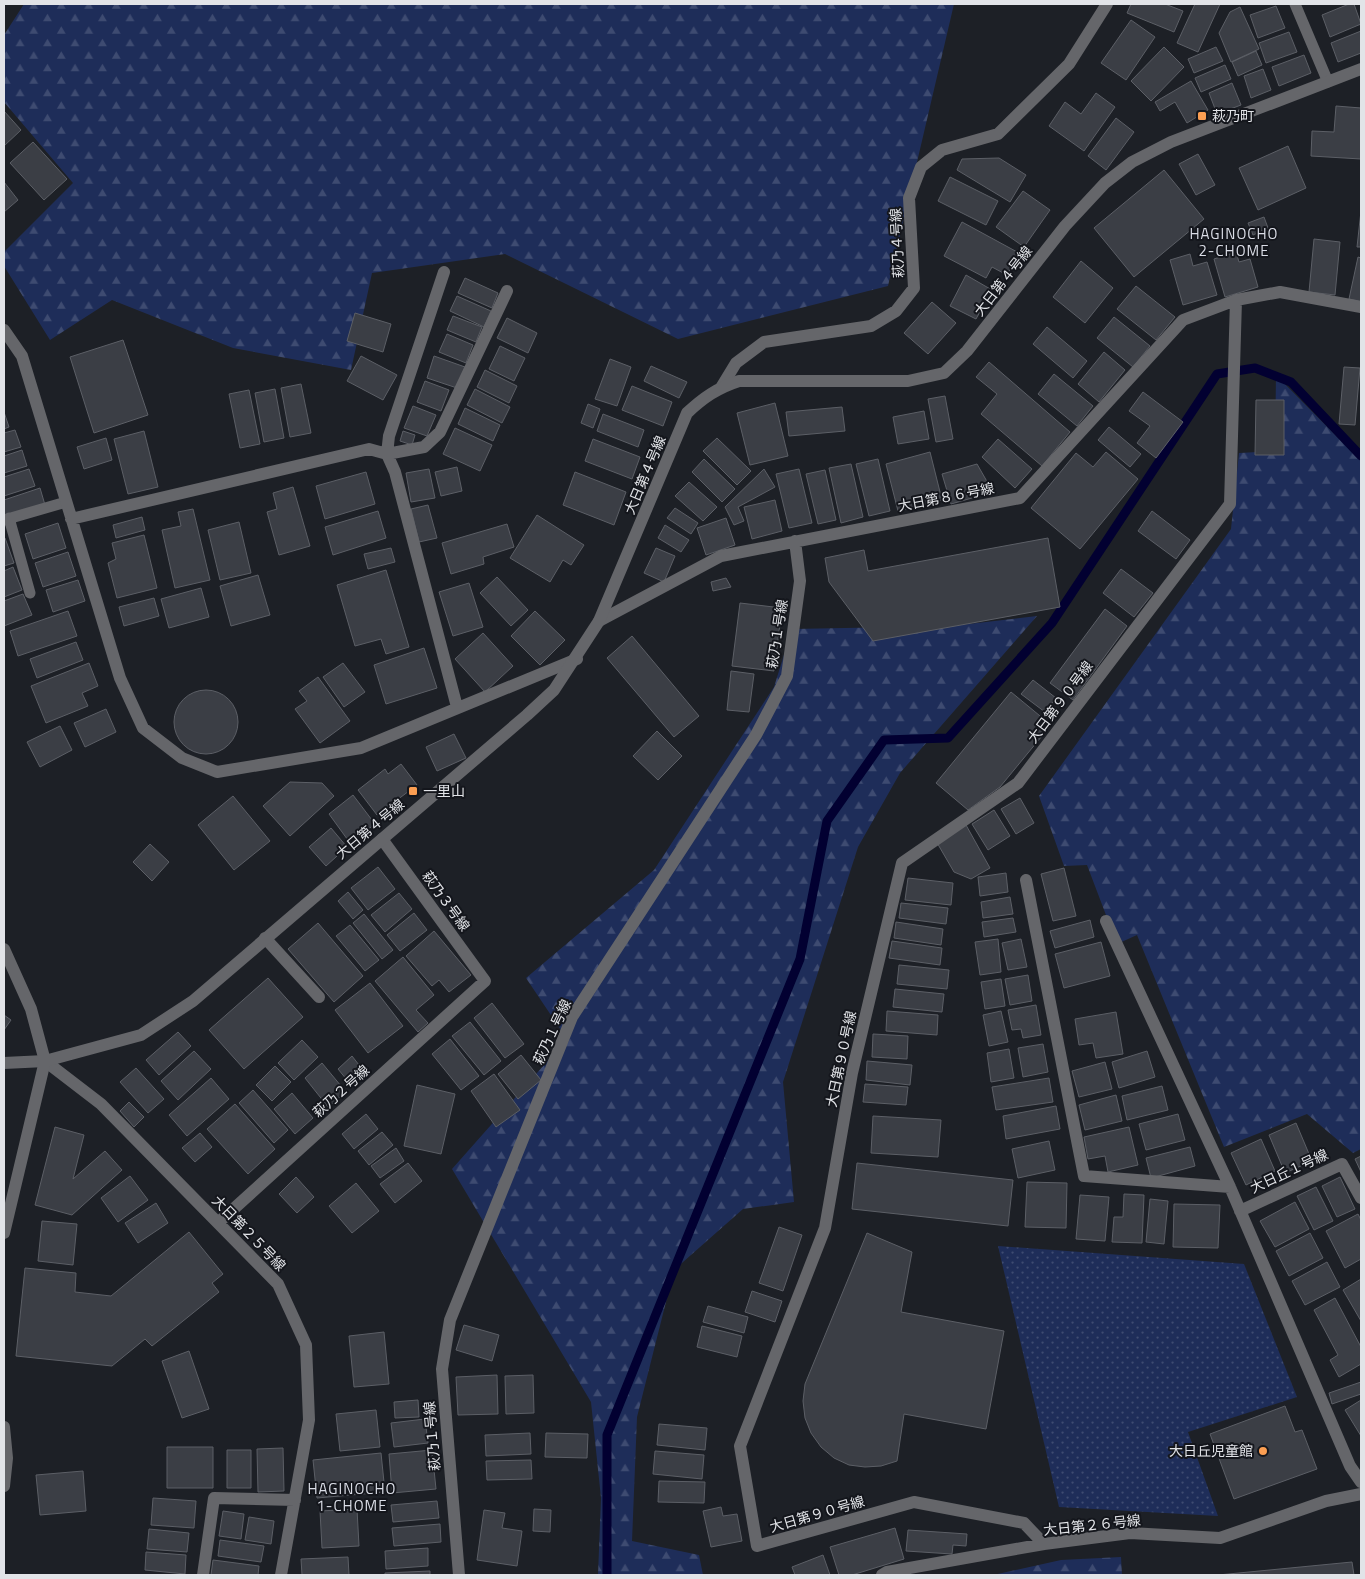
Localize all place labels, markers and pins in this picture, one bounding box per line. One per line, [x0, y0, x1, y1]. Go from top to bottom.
place label: 萩乃町 [1212, 105, 1254, 126]
marker: 萩乃町 [1196, 110, 1208, 122]
place label: 一里山 [423, 780, 465, 801]
marker: 一里山 [407, 785, 419, 797]
place label: 大日丘児童館 [1169, 1440, 1253, 1461]
marker: 大日丘児童館 [1257, 1445, 1269, 1457]

